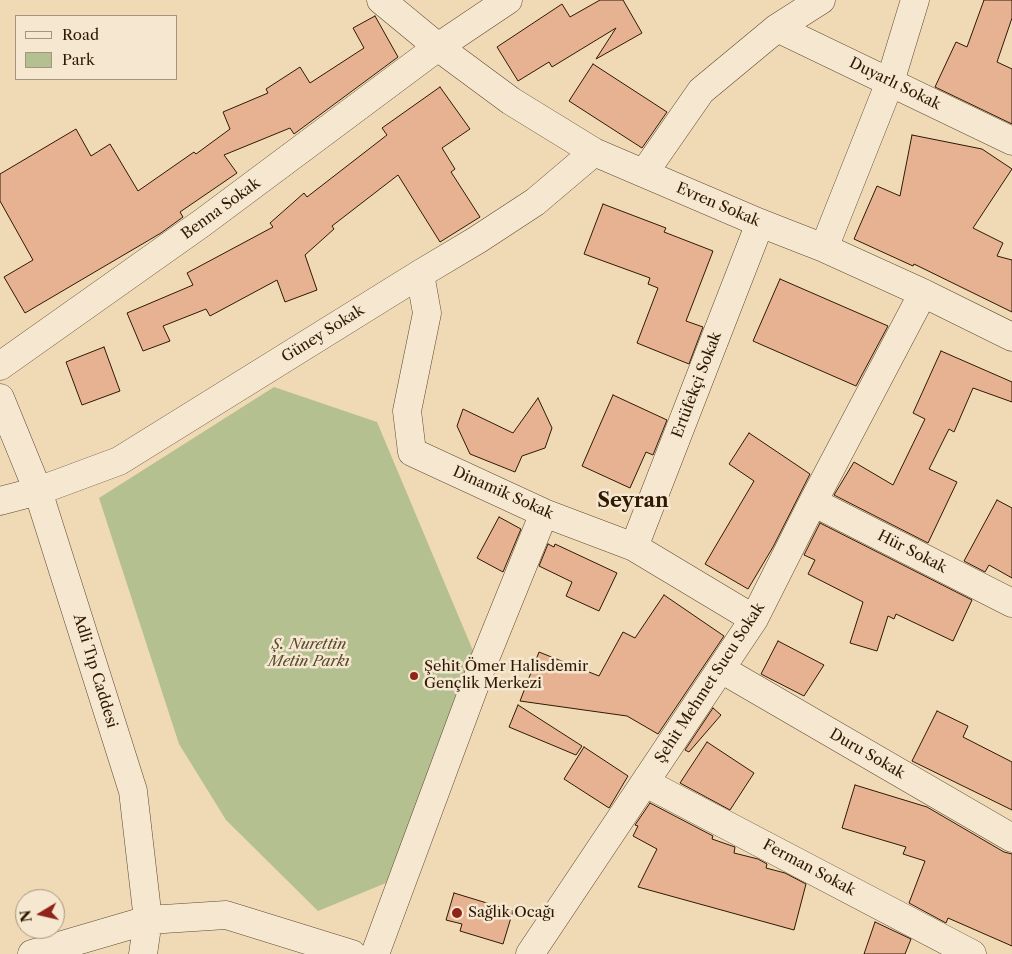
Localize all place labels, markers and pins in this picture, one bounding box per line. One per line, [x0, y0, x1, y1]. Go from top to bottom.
place label: Şehit Ömer Halisdemir Gençlik Merkezi [424, 658, 588, 693]
marker: Şehit Ömer Halisdemir Gençlik Merkezi [408, 670, 420, 682]
place label: Sağlık Ocağı [468, 904, 555, 922]
marker: Sağlık Ocağı [450, 906, 464, 920]

